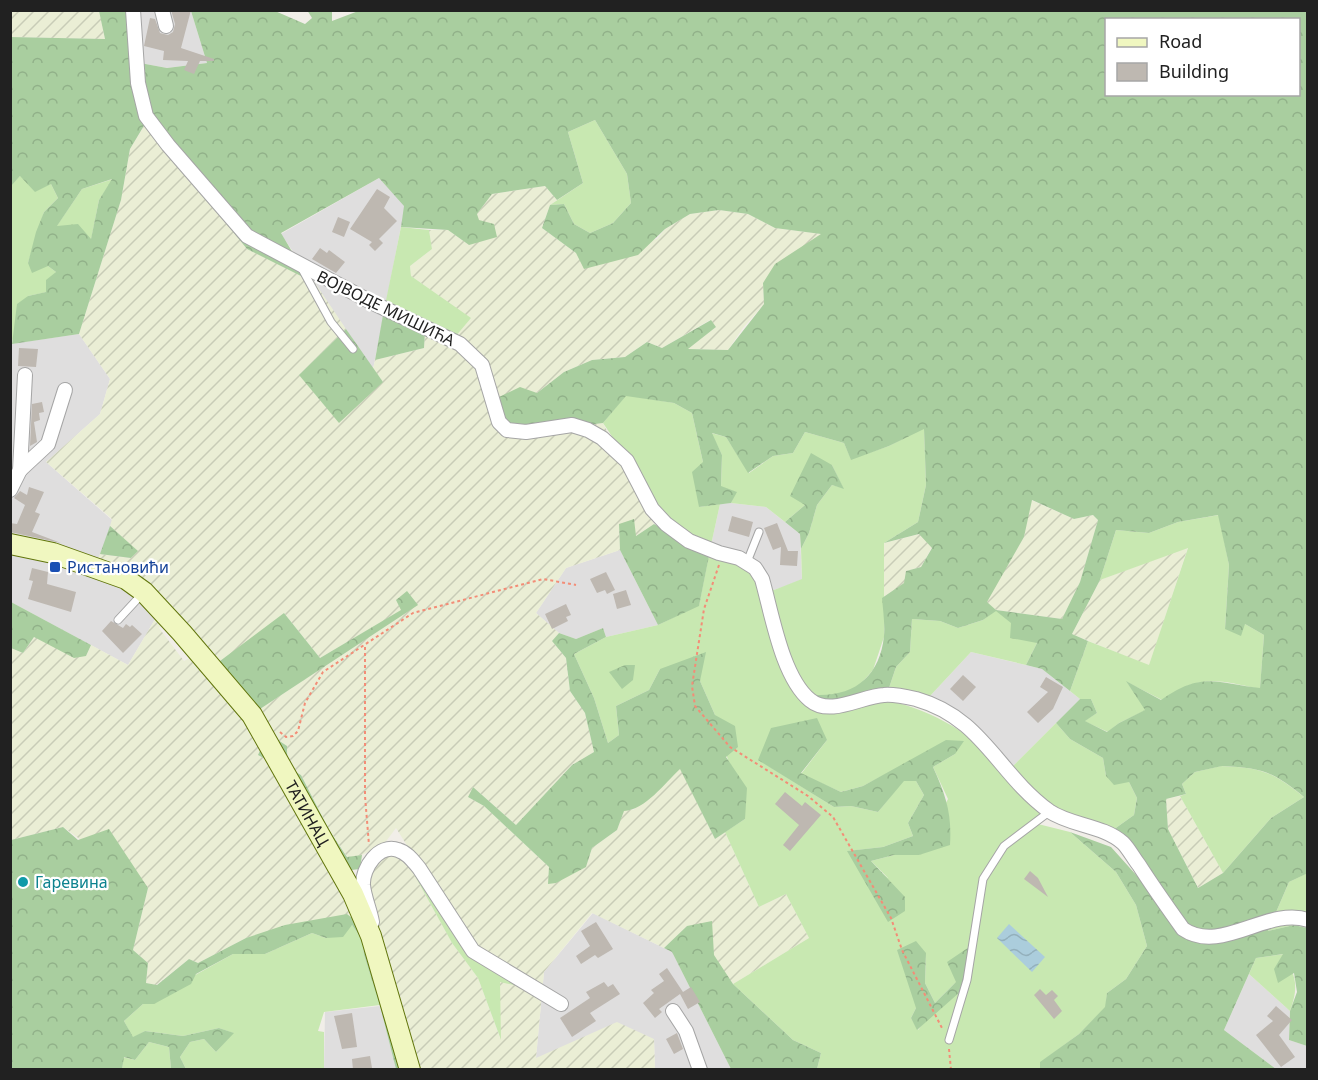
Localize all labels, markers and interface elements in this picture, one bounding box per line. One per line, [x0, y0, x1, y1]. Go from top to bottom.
legend [1105, 18, 1300, 96]
text: Road [1159, 29, 1202, 53]
text: Building [1159, 59, 1229, 83]
street label: ВОЈВОДЕ МИШИЋА [313, 265, 459, 351]
place label: Ристановићи [67, 556, 169, 578]
marker: Ристановићи [48, 560, 62, 574]
street label: ТАТИНАЦ [280, 776, 335, 850]
place label: Гаревина [35, 871, 108, 893]
marker: Гаревина [16, 875, 30, 889]

